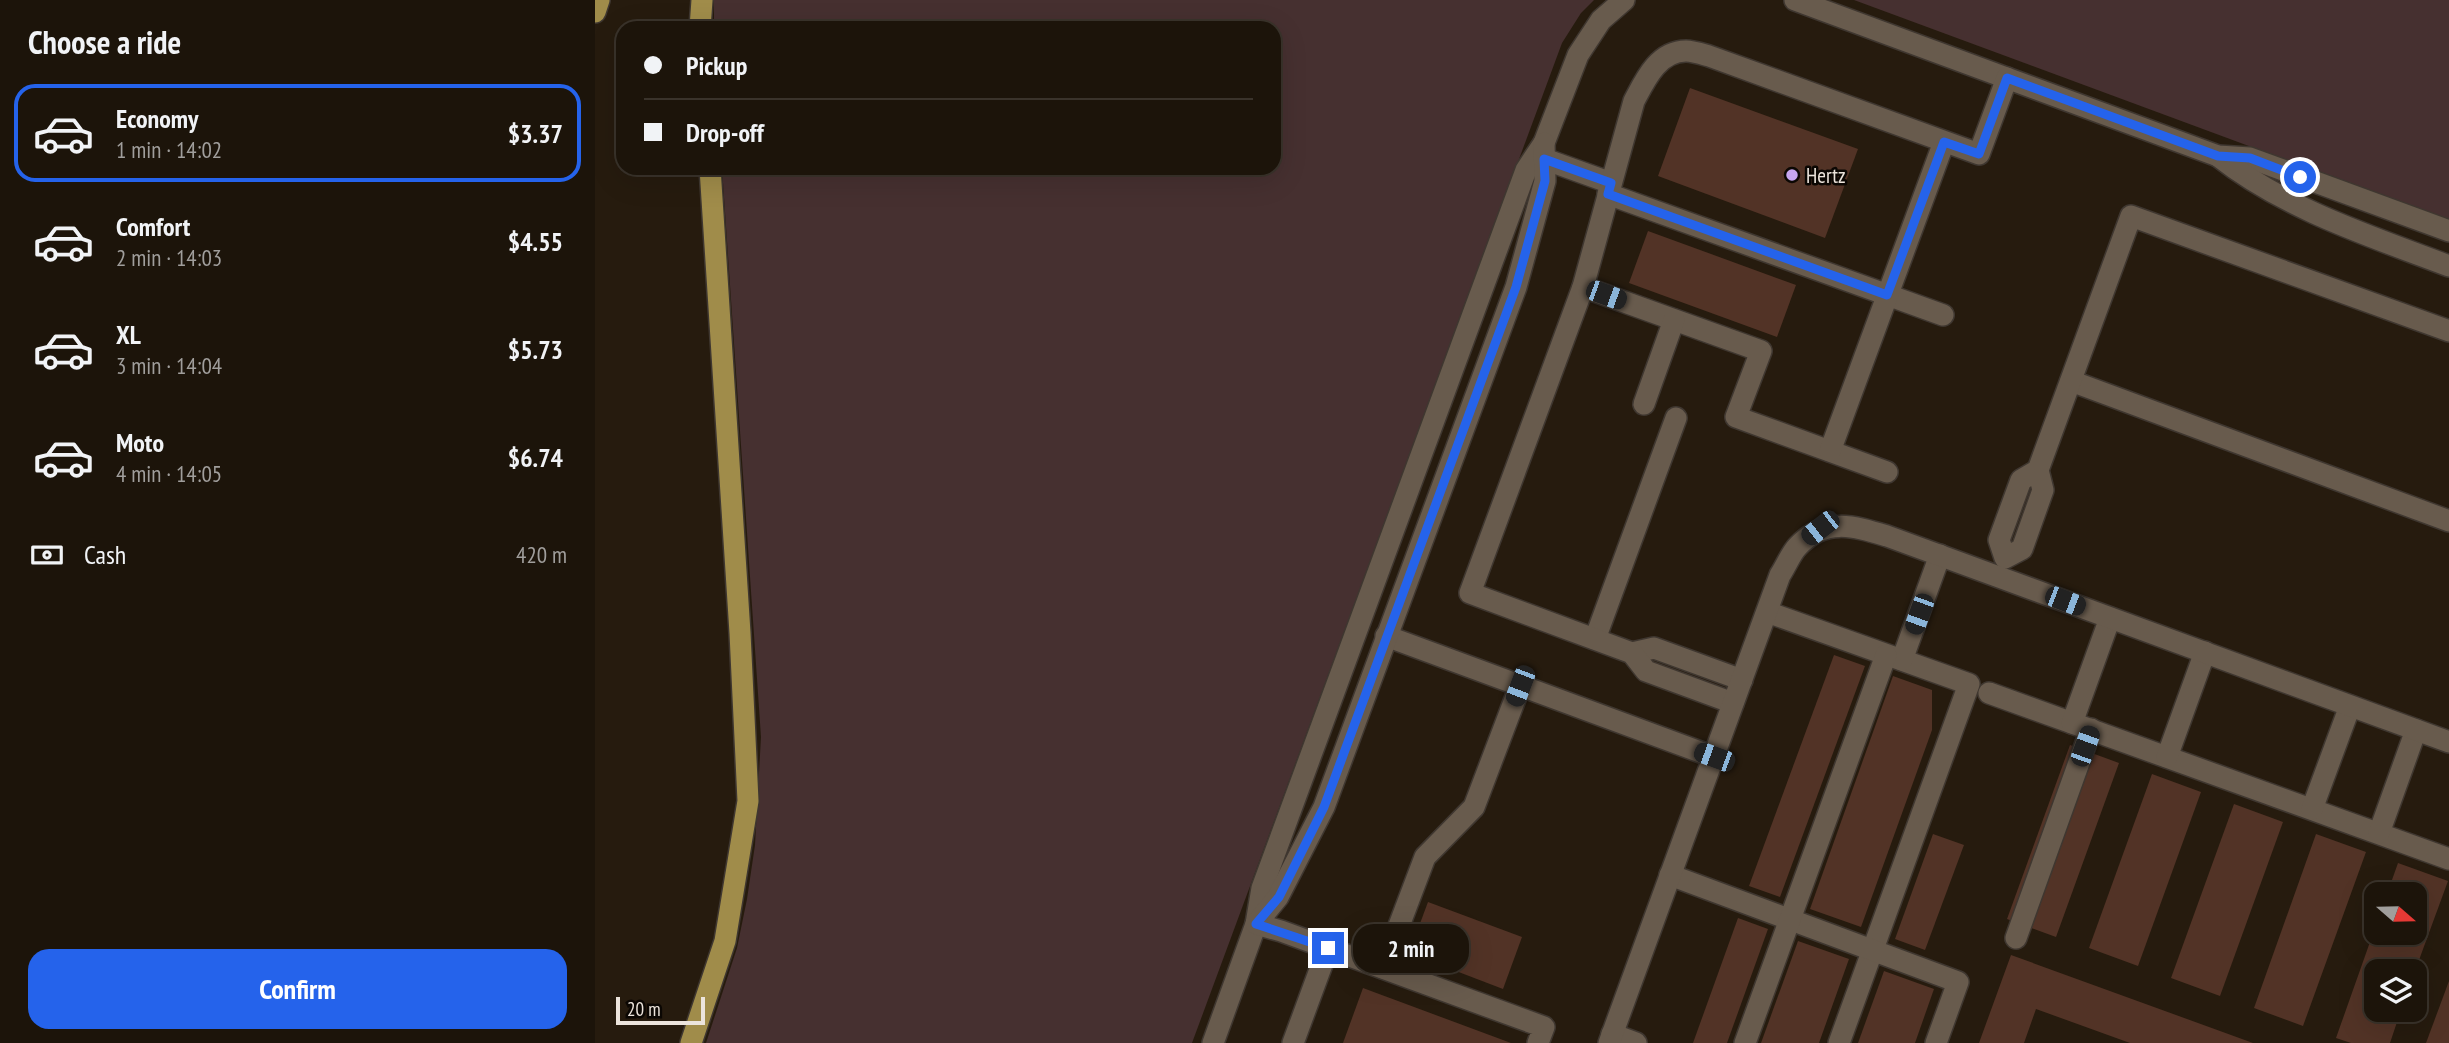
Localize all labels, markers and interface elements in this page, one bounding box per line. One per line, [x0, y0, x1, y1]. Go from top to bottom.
text: Choose a ride [28, 21, 181, 63]
text: Pickup [686, 49, 747, 82]
icon: car [32, 102, 95, 165]
text: Economy [116, 102, 198, 135]
text: Drop-off [686, 116, 764, 149]
text: $3.37 [508, 117, 563, 150]
text: 1 min · 14:02 [116, 135, 222, 164]
route start [2284, 161, 2316, 193]
place label: Hertz [1806, 162, 1846, 189]
marker: Hertz [1784, 167, 1800, 183]
icon: car [32, 210, 95, 273]
text: Comfort [116, 210, 190, 243]
text: $4.55 [508, 225, 563, 258]
text: 2 min · 14:03 [116, 243, 222, 272]
car [1583, 278, 1630, 312]
icon: car [32, 318, 95, 381]
text: XL [116, 318, 141, 351]
text: $5.73 [508, 333, 563, 366]
text: 3 min · 14:04 [116, 351, 222, 380]
icon: car [32, 426, 95, 489]
text: Moto [116, 426, 164, 459]
text: $6.74 [508, 441, 563, 474]
text: 4 min · 14:05 [116, 459, 222, 488]
car [1797, 507, 1844, 549]
icon: cash [28, 536, 66, 574]
text: Cash [84, 538, 126, 571]
text: 420 m [516, 540, 567, 569]
car [2042, 584, 2089, 618]
car [1902, 591, 1937, 637]
car [1503, 663, 1538, 709]
car [2068, 723, 2103, 769]
car [1691, 740, 1738, 774]
north arrow [2364, 882, 2427, 945]
map controls [2364, 882, 2427, 1022]
callout: 2 min [1353, 923, 1468, 972]
route end [1312, 932, 1344, 964]
text: 2 min [1388, 934, 1434, 963]
button: Confirm [28, 949, 567, 1029]
button: layers [2364, 959, 2427, 1022]
scale bar [616, 994, 705, 1026]
text: 20 m [627, 997, 661, 1021]

